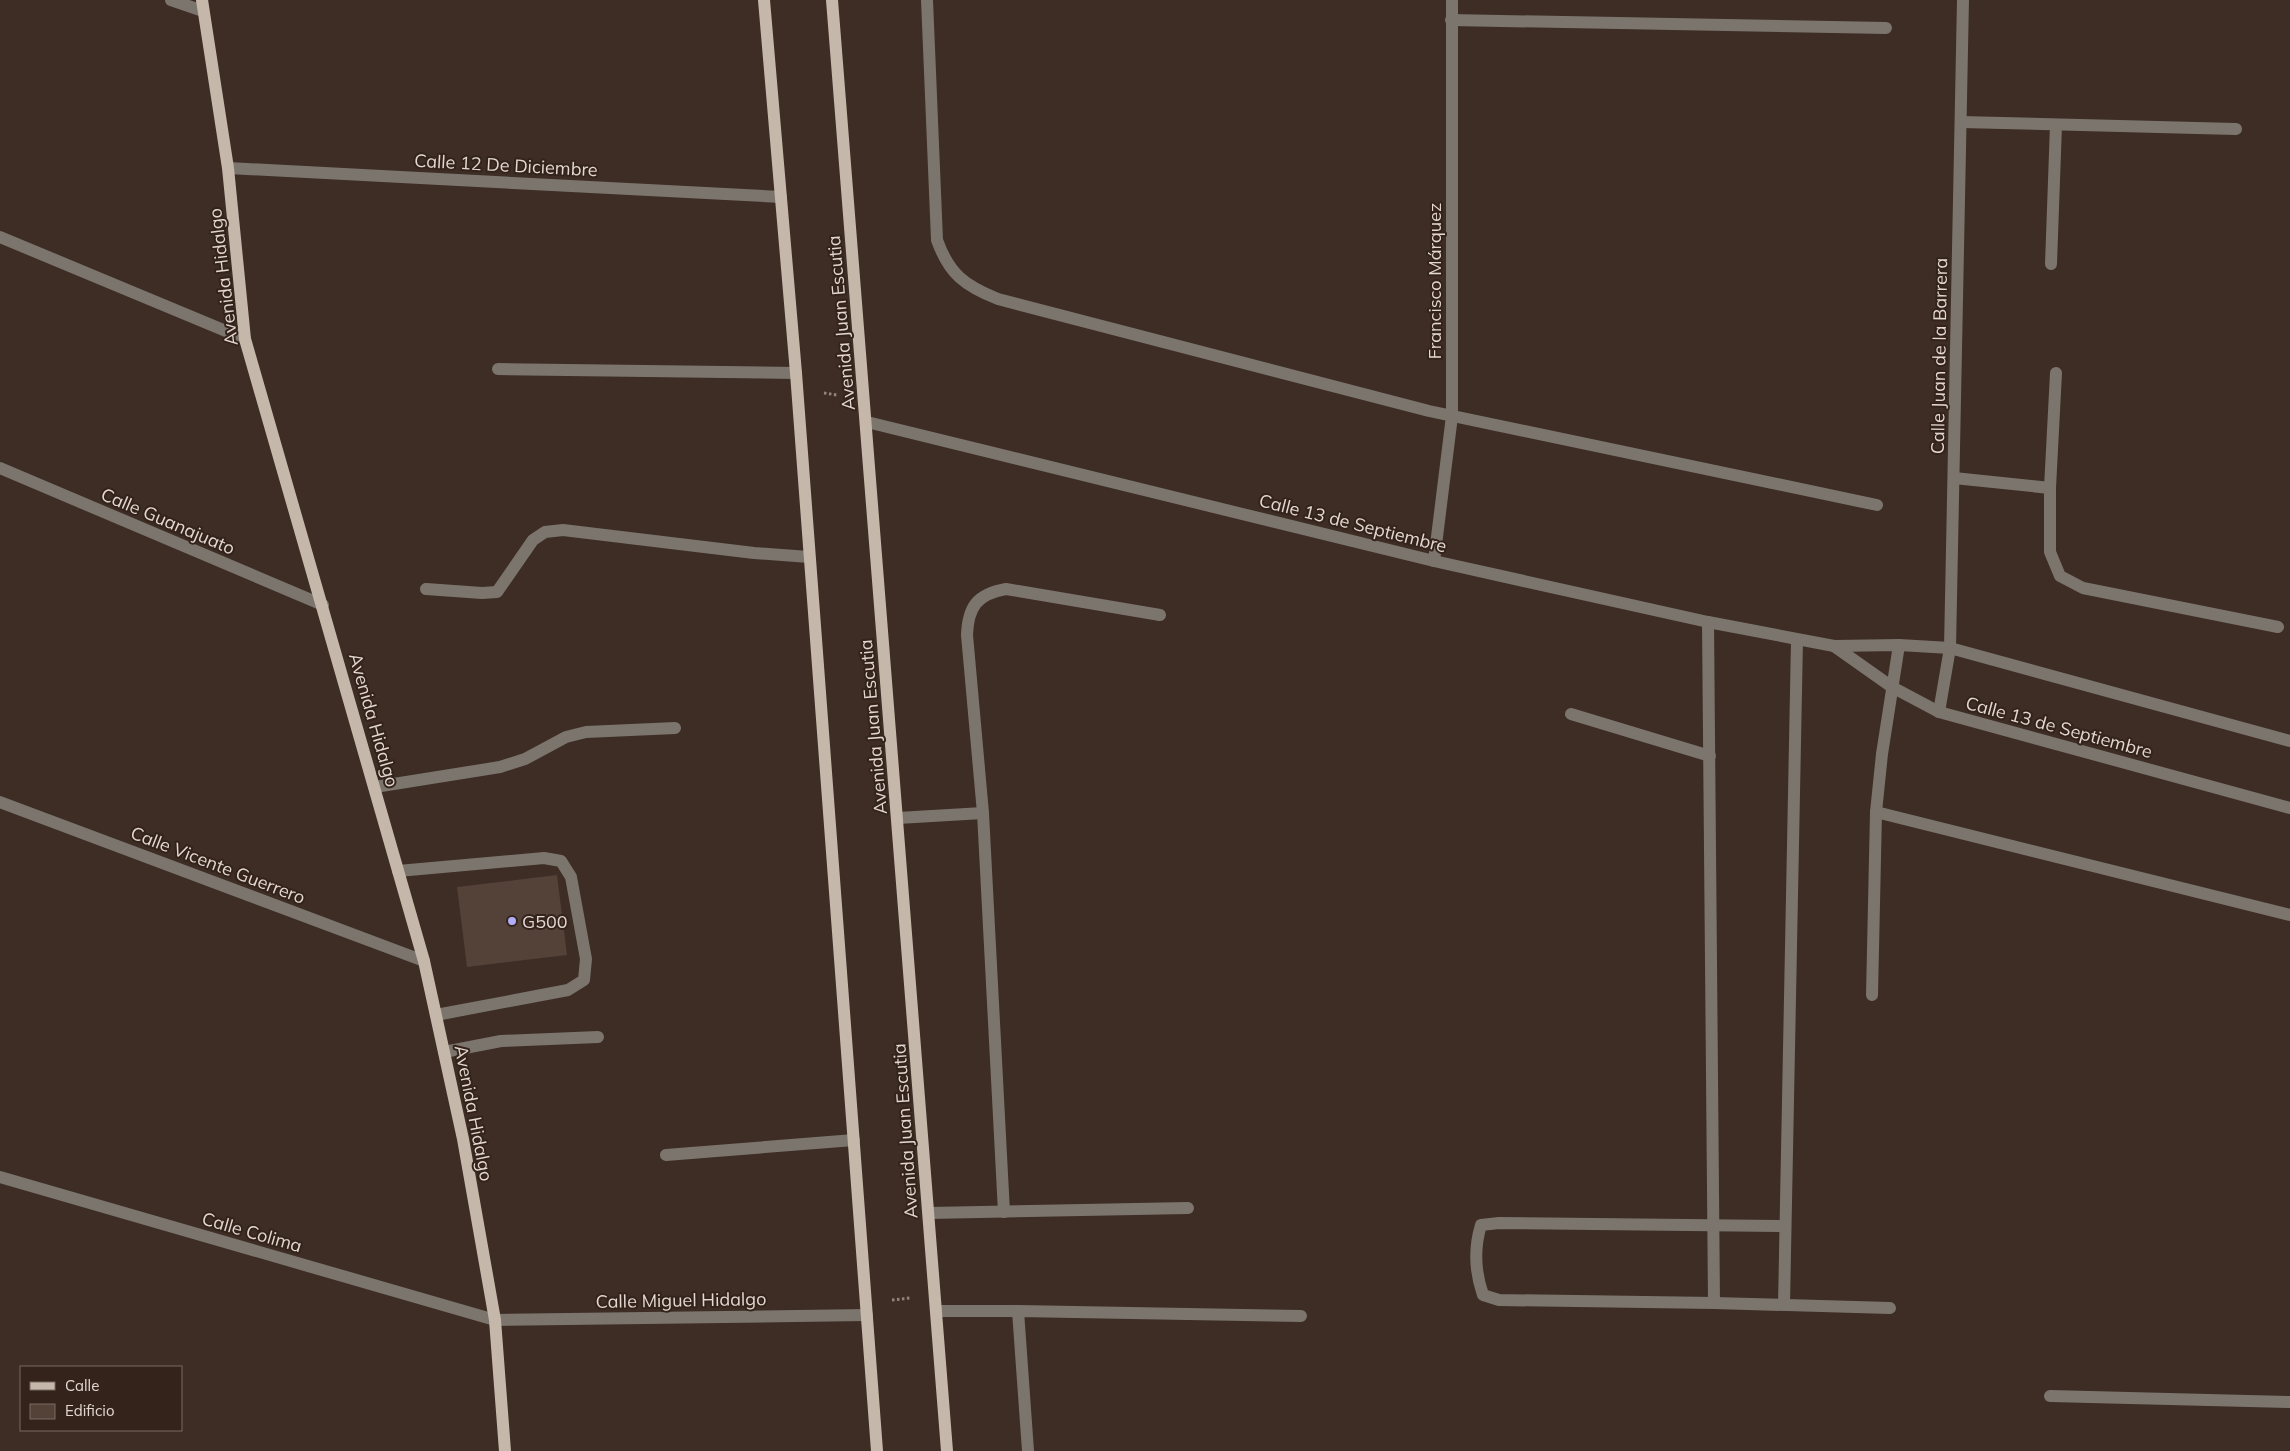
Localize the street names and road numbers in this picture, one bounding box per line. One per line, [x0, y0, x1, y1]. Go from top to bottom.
street label: Calle 12 De Diciembre [414, 149, 598, 181]
street label: Francisco Márquez [1423, 203, 1446, 359]
street label: Avenida Hidalgo [203, 207, 243, 347]
street label: Avenida Juan Escutia [822, 235, 860, 411]
street label: Calle Juan de la Barrera [1926, 258, 1952, 454]
street label: Calle Guanajuato [97, 482, 239, 560]
street label: Calle 13 de Septiembre [1257, 489, 1449, 557]
street label: Avenida Juan Escutia [854, 639, 892, 815]
street label: Avenida Hidalgo [344, 650, 404, 790]
street label: Calle 13 de Septiembre [1963, 691, 2155, 763]
street label: Calle Vicente Guerrero [127, 821, 309, 909]
street label: Avenida Hidalgo [450, 1043, 498, 1183]
street label: Avenida Juan Escutia [887, 1043, 923, 1219]
street label: Calle Colima [199, 1207, 305, 1257]
street label: Calle Miguel Hidalgo [595, 1287, 767, 1313]

